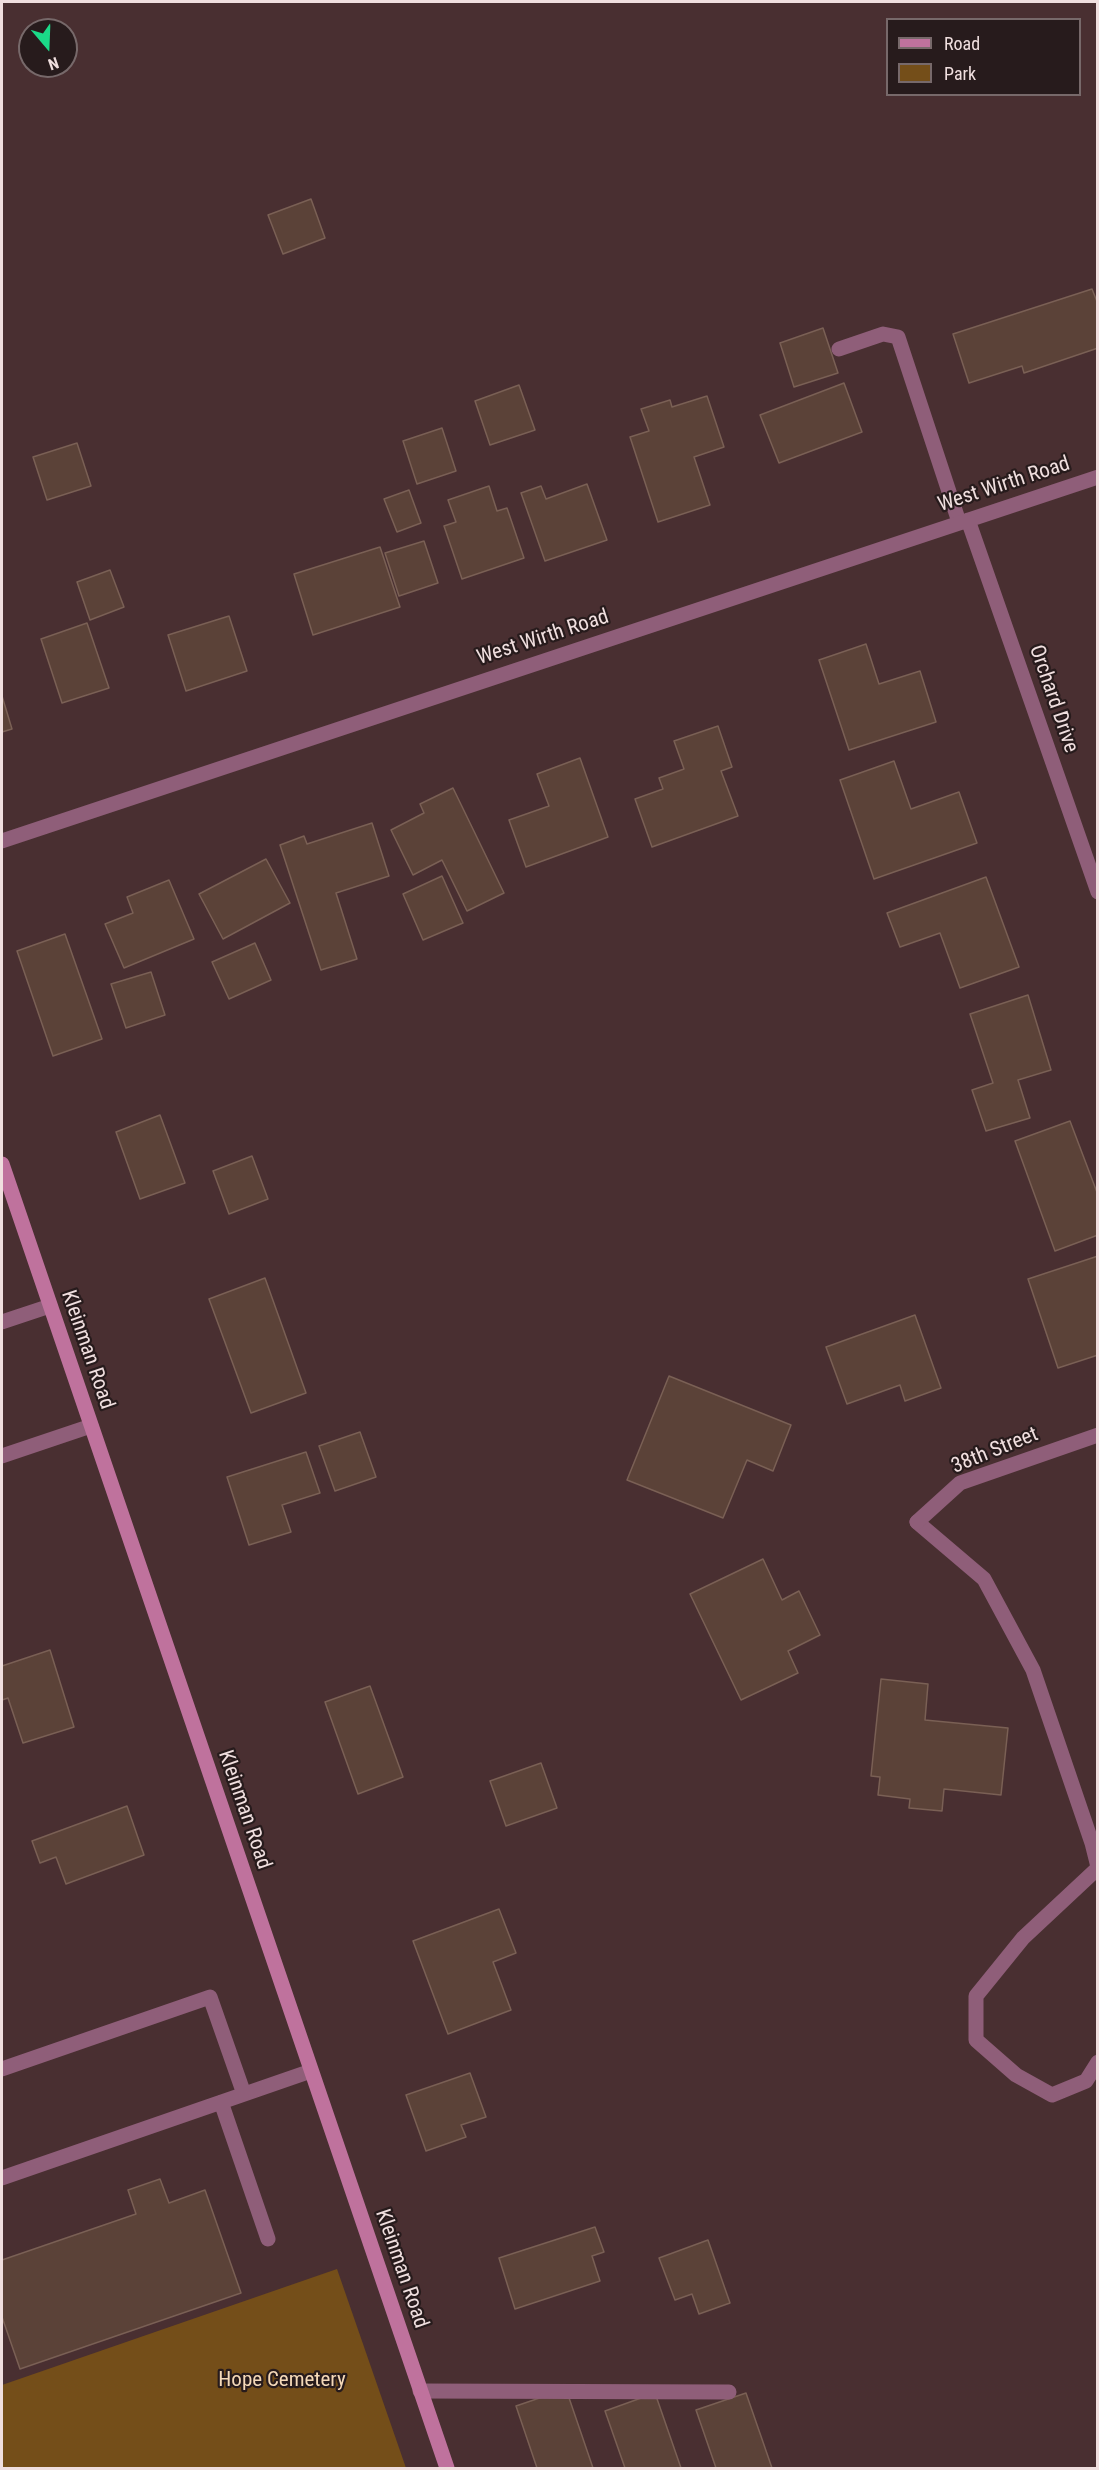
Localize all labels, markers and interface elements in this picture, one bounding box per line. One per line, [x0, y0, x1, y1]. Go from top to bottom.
north arrow [18, 18, 78, 78]
legend [886, 18, 1081, 96]
text: Road [944, 33, 980, 54]
text: N [46, 53, 61, 74]
text: Park [944, 63, 976, 84]
street label: West Wirth Road [935, 452, 1073, 518]
street label: West Wirth Road [474, 605, 612, 671]
street label: Orchard Drive [1023, 642, 1083, 756]
street label: Kleinman Road [55, 1287, 119, 1413]
street label: 38th Street [948, 1422, 1042, 1480]
street label: Kleinman Road [212, 1747, 276, 1873]
street label: Kleinman Road [369, 2206, 433, 2332]
park label: Hope Cemetery [218, 2368, 346, 2394]

